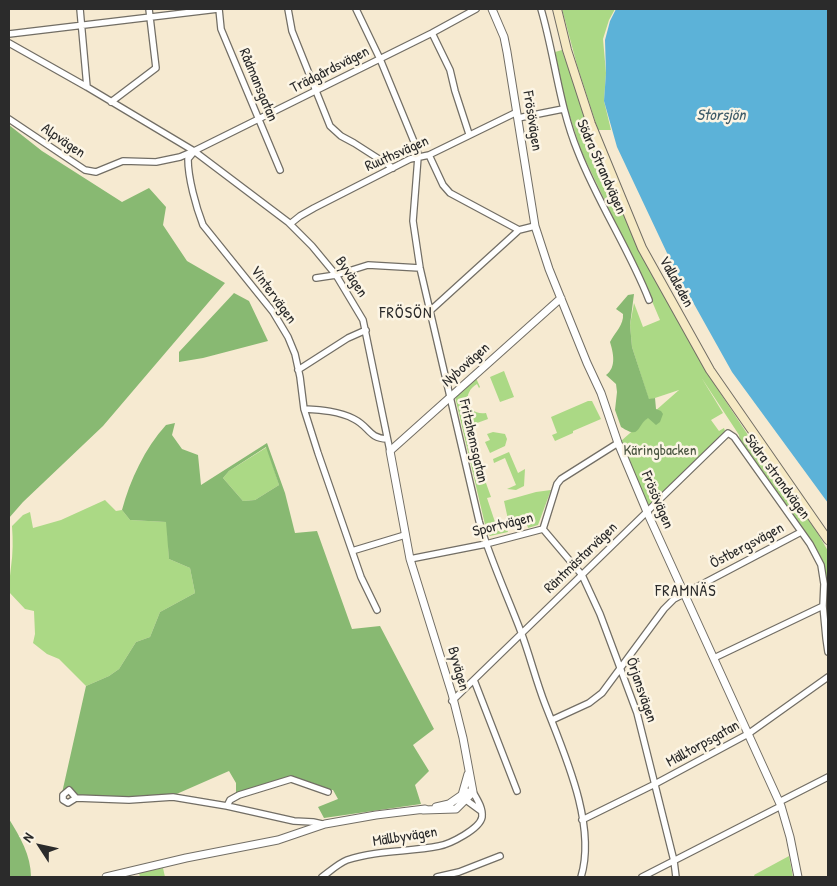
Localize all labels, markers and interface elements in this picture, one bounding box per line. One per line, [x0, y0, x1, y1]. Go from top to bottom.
street label: Trädgårdsvägen [288, 43, 372, 97]
street label: Rådmansgatan [235, 46, 281, 124]
street label: Frösövägen [518, 90, 546, 152]
water label: Storsjön [696, 106, 746, 126]
street label: Södra Strandvägen [572, 117, 630, 217]
street label: Alpvägen [38, 120, 88, 162]
street label: Ruuthsvägen [363, 132, 431, 176]
street label: Byvägen [331, 253, 371, 301]
street label: Vallaleden [655, 253, 697, 311]
street label: Vintervägen [246, 263, 300, 327]
district label: FRÖSÖN [379, 304, 433, 324]
street label: Nybovägen [438, 339, 494, 391]
street label: Fritzhemsgatan [455, 398, 491, 484]
street label: Södra strandvägen [740, 431, 814, 523]
park label: Käringbacken [623, 442, 697, 460]
street label: Frösövägen [637, 469, 677, 531]
street label: Sportvägen [471, 509, 535, 541]
street label: Räntmästarvägen [541, 519, 621, 597]
street label: Östbergsvägen [707, 519, 787, 573]
district label: FRAMNÄS [654, 582, 718, 602]
street label: Byvägen [443, 645, 473, 693]
street label: Örjansvägen [622, 655, 660, 725]
street label: Mälltorpsgatan [663, 717, 743, 771]
north arrow [15, 821, 65, 871]
street label: Mällbyvägen [371, 823, 439, 851]
text: N [17, 829, 37, 846]

